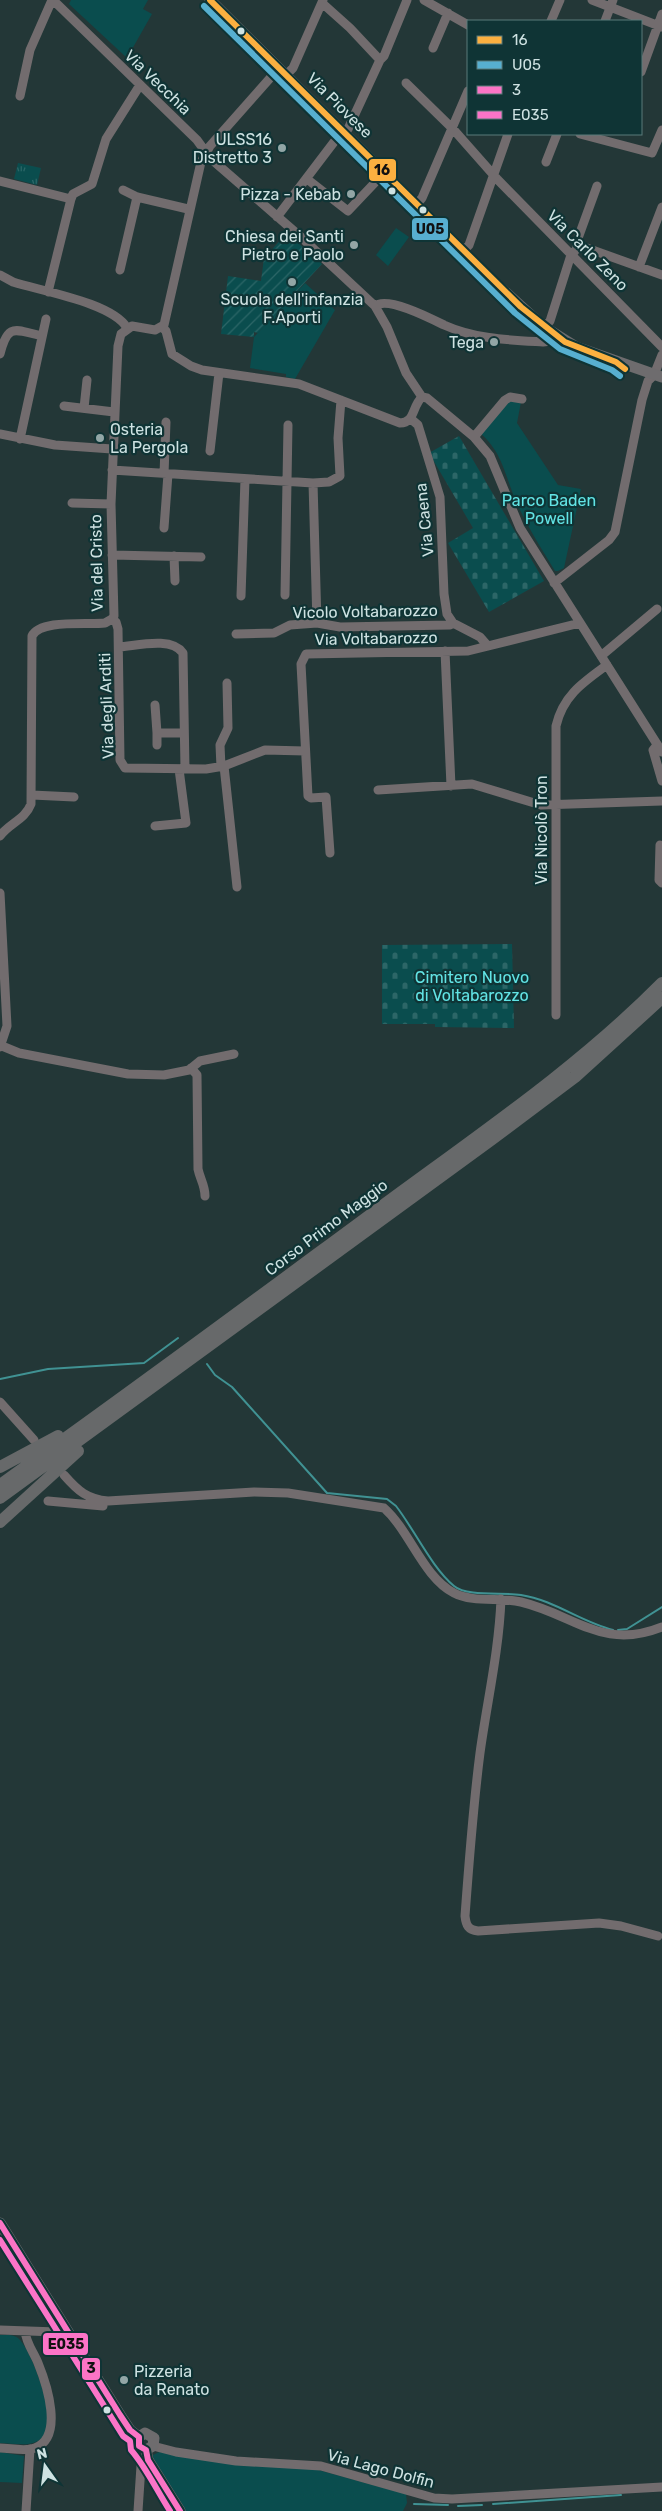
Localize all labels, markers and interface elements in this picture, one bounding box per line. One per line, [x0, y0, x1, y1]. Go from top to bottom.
legend [467, 20, 642, 135]
unlabelled marker [236, 26, 246, 36]
text: 16 [512, 31, 527, 49]
street label: Via Vecchia [120, 46, 195, 119]
text: U05 [512, 56, 541, 74]
street label: Via Piovese [303, 69, 376, 142]
text: 3 [512, 81, 521, 99]
text: E035 [512, 106, 549, 124]
place label: ULSS16 Distretto 3 [193, 130, 272, 167]
marker: ULSS16 Distretto 3 [276, 142, 288, 154]
line badge: 16 [368, 158, 397, 182]
text: 16 [374, 162, 390, 179]
place label: Pizza - Kebab [240, 185, 341, 204]
unlabelled marker [387, 186, 397, 196]
marker: Pizza - Kebab [345, 188, 357, 200]
unlabelled marker [418, 205, 428, 215]
street label: Via Carlo Zeno [543, 206, 632, 295]
line badge: U05 [411, 217, 449, 241]
text: U05 [416, 221, 444, 238]
place label: Chiesa dei Santi Pietro e Paolo [225, 227, 344, 264]
marker: Chiesa dei Santi Pietro e Paolo [348, 239, 360, 251]
marker: Scuola dell'infanzia F.Aporti [286, 276, 298, 288]
place label: Scuola dell'infanzia F.Aporti [221, 290, 363, 327]
place label: Tega [449, 333, 484, 352]
marker: Tega [488, 336, 500, 348]
place label: Osteria La Pergola [110, 420, 188, 457]
marker: Osteria La Pergola [94, 432, 106, 444]
street label: Via Caena [411, 482, 438, 558]
park label: Parco Baden Powell [502, 491, 596, 528]
street label: Via del Cristo [86, 514, 107, 612]
street label: Vicolo Voltabarozzo [292, 601, 438, 622]
street label: Via Voltabarozzo [314, 628, 438, 649]
street label: Via degli Arditi [95, 652, 118, 760]
street label: Via Nicolò Tron [532, 775, 551, 885]
park label: Cimitero Nuovo di Voltabarozzo [415, 968, 529, 1005]
street label: Corso Primo Maggio [261, 1175, 391, 1280]
line badge: E035 [42, 2332, 89, 2356]
text: E035 [48, 2336, 84, 2353]
line badge: 3 [81, 2357, 101, 2381]
text: 3 [86, 2360, 96, 2377]
place label: Pizzeria da Renato [134, 2362, 210, 2399]
marker: Pizzeria da Renato [118, 2374, 130, 2386]
unlabelled marker [102, 2405, 112, 2415]
north arrow [20, 2441, 70, 2491]
text: N [35, 2444, 49, 2463]
street label: Via Lago Dolfin [325, 2445, 437, 2492]

